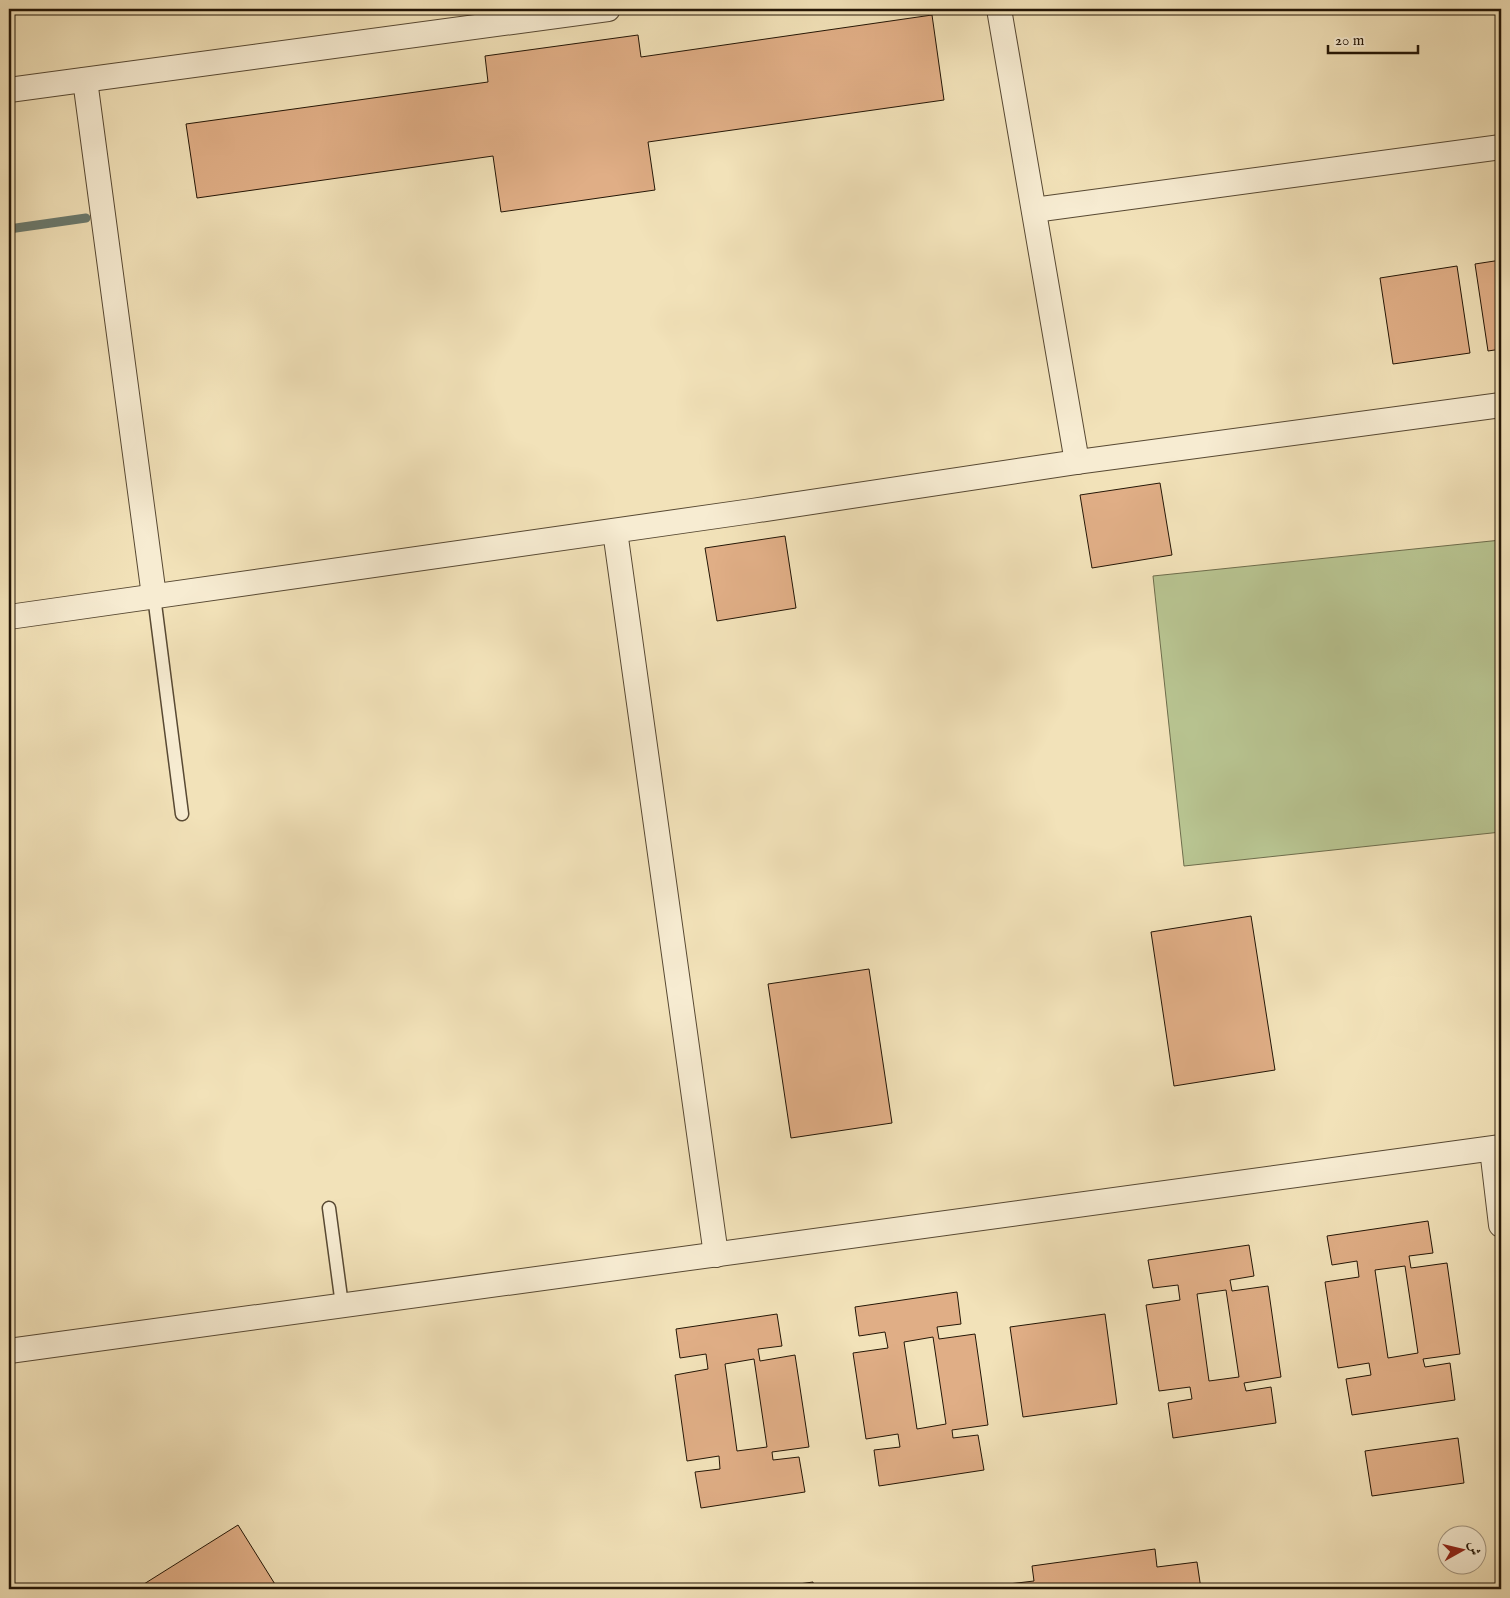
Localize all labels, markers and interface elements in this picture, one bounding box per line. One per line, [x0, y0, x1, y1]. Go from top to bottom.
scale bar [1328, 22, 1418, 54]
text: 20 m [1335, 31, 1365, 50]
north arrow [1438, 1526, 1488, 1576]
text: ش [1464, 1540, 1484, 1557]

